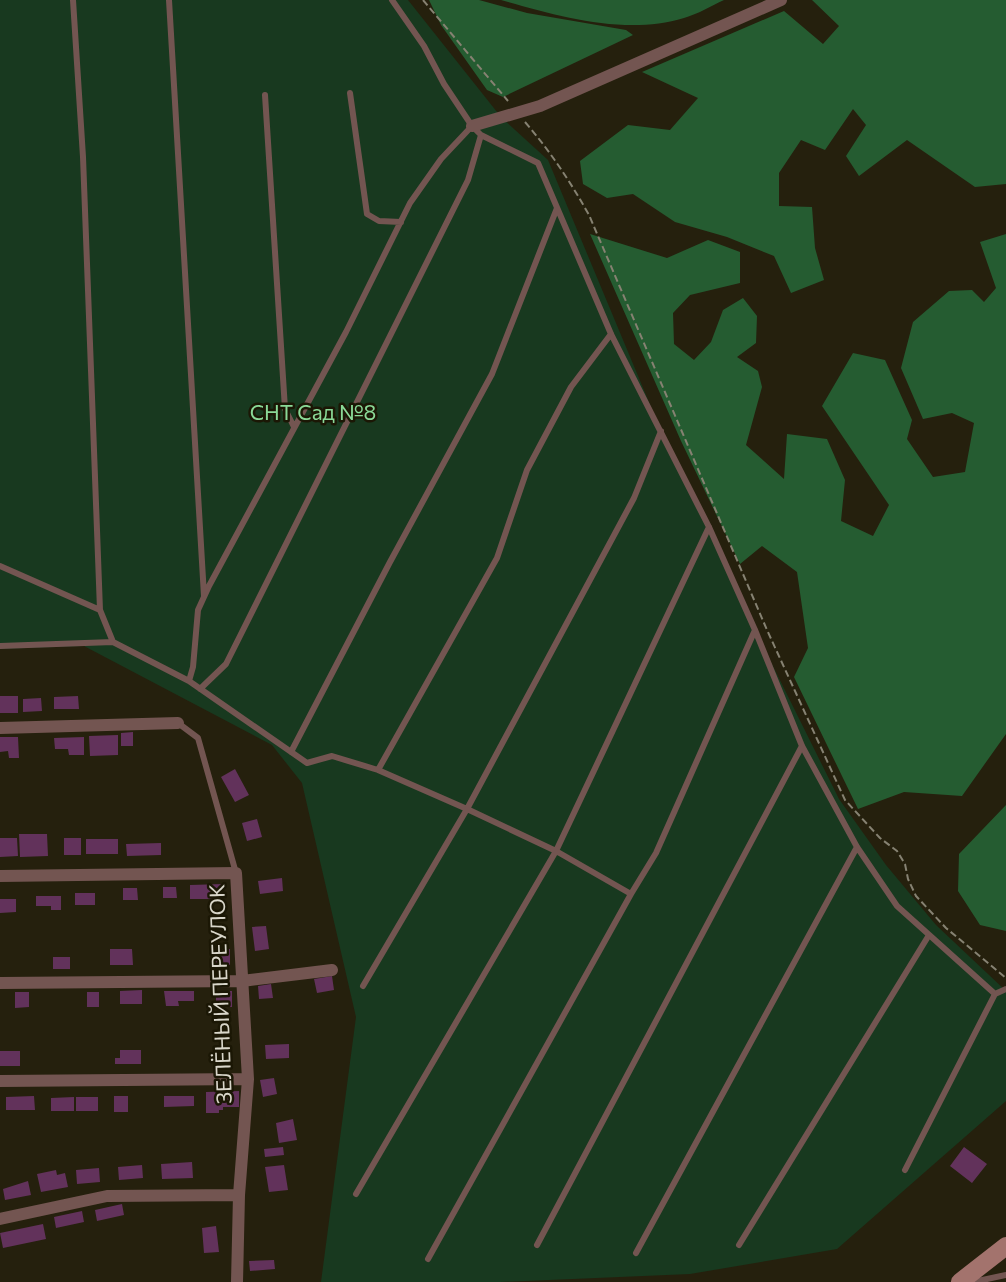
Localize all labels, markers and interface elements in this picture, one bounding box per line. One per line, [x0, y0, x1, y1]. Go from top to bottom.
park label: СНТ Сад №8 [250, 399, 376, 424]
street label: ЗЕЛЁНЫЙ ПЕРЕУЛОК [203, 884, 236, 1104]

